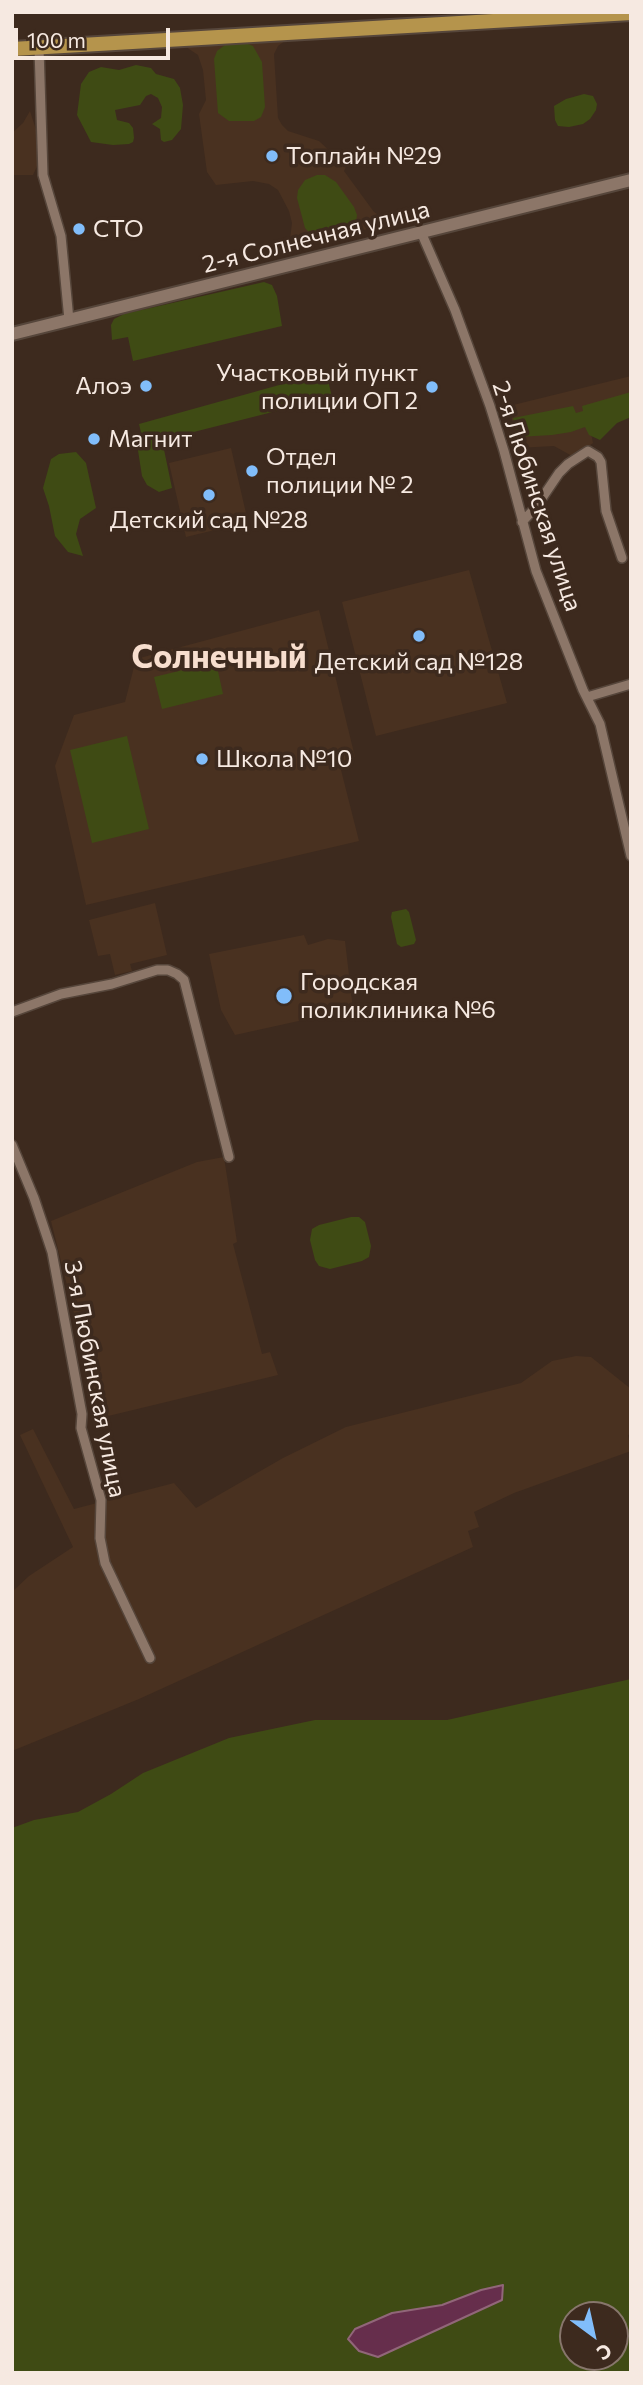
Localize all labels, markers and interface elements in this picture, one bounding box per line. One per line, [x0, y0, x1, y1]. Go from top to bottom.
scale bar [18, 14, 173, 58]
text: 100 m [27, 27, 86, 52]
place label: Топлайн №29 [286, 142, 442, 170]
marker: Топлайн №29 [264, 148, 280, 164]
street label: 2-я Солнечная улица [199, 195, 433, 279]
place label: СТО [93, 215, 144, 243]
marker: СТО [71, 221, 87, 237]
place label: Участковый пункт полиции ОП 2 [216, 359, 418, 415]
place label: Алоэ [75, 372, 132, 400]
street label: 2-я Любинская улица [486, 377, 588, 615]
marker: Алоэ [138, 378, 154, 394]
marker: Участковый пункт полиции ОП 2 [424, 379, 440, 395]
place label: Магнит [108, 425, 192, 453]
marker: Магнит [86, 431, 102, 447]
place label: Отдел полиции № 2 [266, 443, 414, 499]
marker: Отдел полиции № 2 [244, 463, 260, 479]
marker: Детский сад №28 [201, 487, 217, 503]
place label: Детский сад №28 [110, 506, 308, 534]
marker: Детский сад №128 [411, 628, 427, 644]
district label: Солнечный [131, 638, 307, 676]
place label: Детский сад №128 [315, 648, 523, 676]
place label: Школа №10 [216, 745, 352, 773]
marker: Школа №10 [194, 751, 210, 767]
place label: Городская поликлиника №6 [300, 968, 496, 1024]
marker: Городская поликлиника №6 [274, 986, 294, 1006]
street label: 3-я Любинская улица [58, 1258, 132, 1500]
north arrow [559, 2301, 629, 2371]
text: С [593, 2339, 616, 2366]

